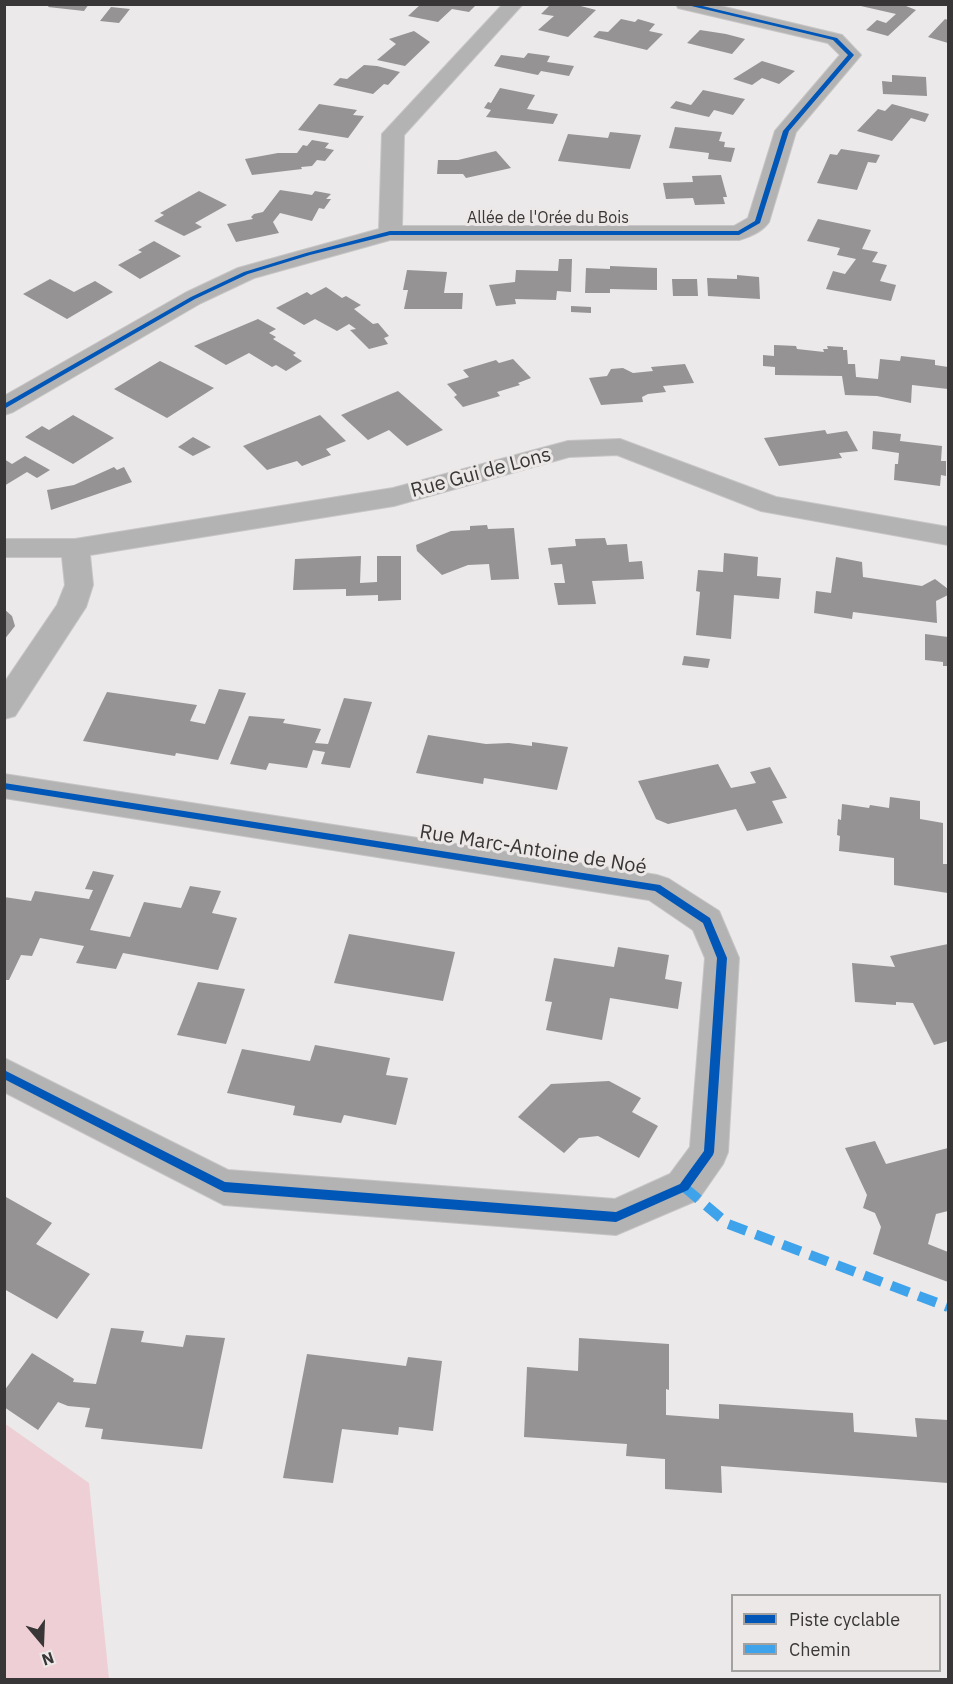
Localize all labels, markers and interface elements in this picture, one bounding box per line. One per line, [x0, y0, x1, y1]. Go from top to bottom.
street label: Allée de l'Orée du Bois [467, 208, 629, 228]
street label: Rue Gui de Lons [408, 443, 554, 503]
street label: Rue Marc-Antoine de Noé [418, 820, 648, 880]
legend [731, 1594, 941, 1672]
text: Piste cyclable [789, 1608, 900, 1631]
north arrow [12, 1612, 72, 1672]
text: Chemin [789, 1638, 851, 1661]
text: N [39, 1648, 57, 1670]

